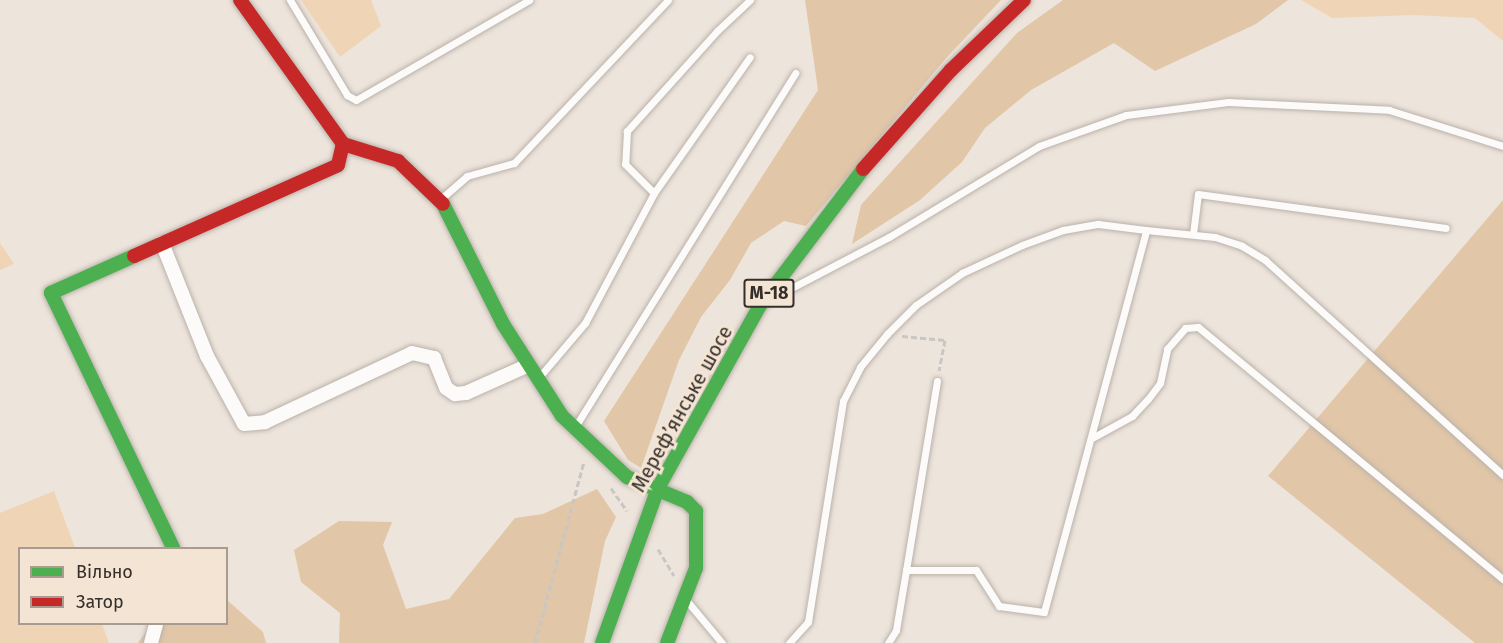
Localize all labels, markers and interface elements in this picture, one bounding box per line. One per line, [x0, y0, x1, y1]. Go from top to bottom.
road number: М-18 [742, 278, 796, 308]
street label: Мереф’янське шосе [626, 322, 738, 496]
legend [18, 547, 228, 625]
text: Вільно [76, 561, 133, 583]
text: Затор [76, 591, 124, 613]

